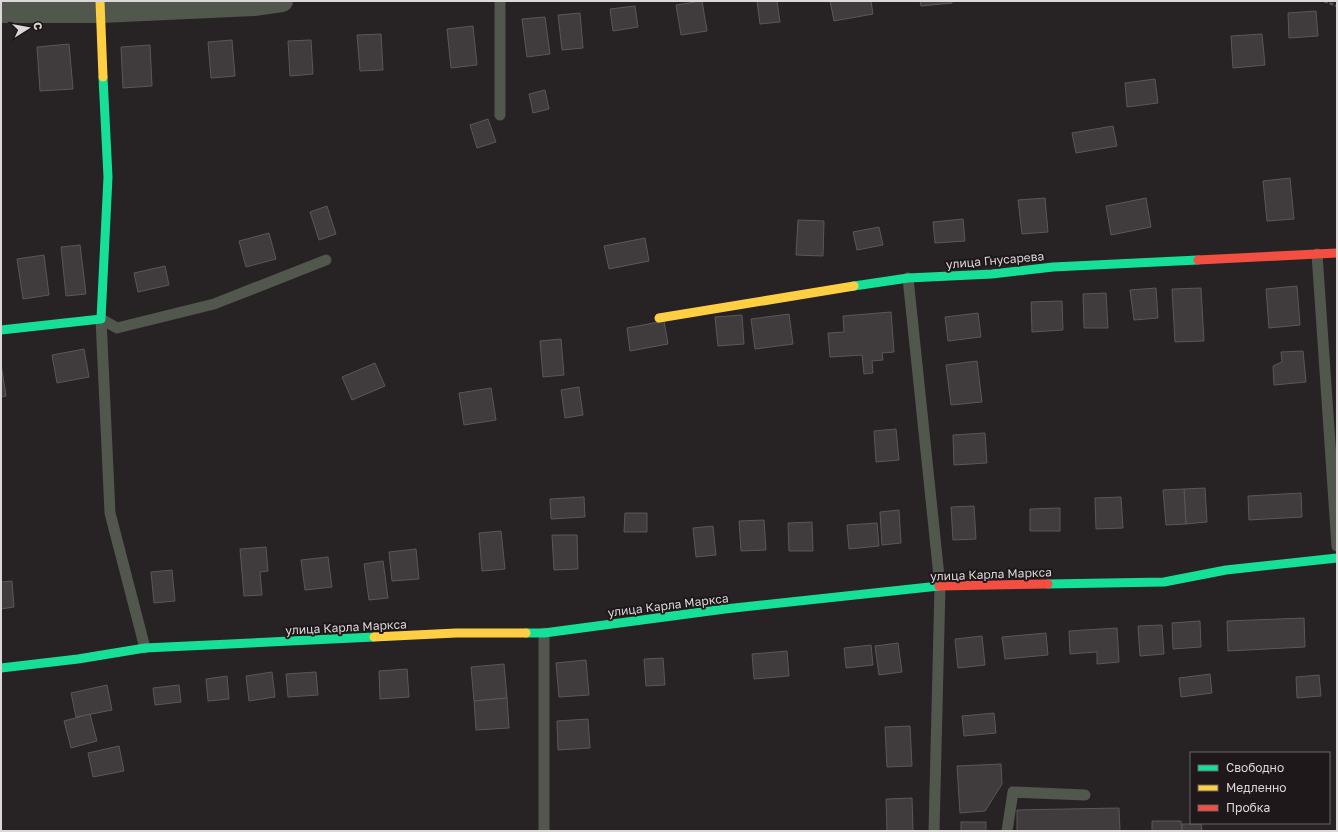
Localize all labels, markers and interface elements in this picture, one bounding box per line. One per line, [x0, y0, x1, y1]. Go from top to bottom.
north arrow [8, 8, 48, 48]
text: С [31, 21, 45, 31]
street label: улица Гнусарева [945, 248, 1045, 272]
street label: улица Карла Маркса [930, 564, 1052, 584]
street label: улица Карла Маркса [607, 590, 729, 620]
street label: улица Карла Маркса [285, 616, 407, 638]
legend [1190, 752, 1330, 824]
text: Свободно [1226, 760, 1284, 775]
text: Медленно [1226, 780, 1286, 795]
text: Пробка [1226, 800, 1270, 815]

